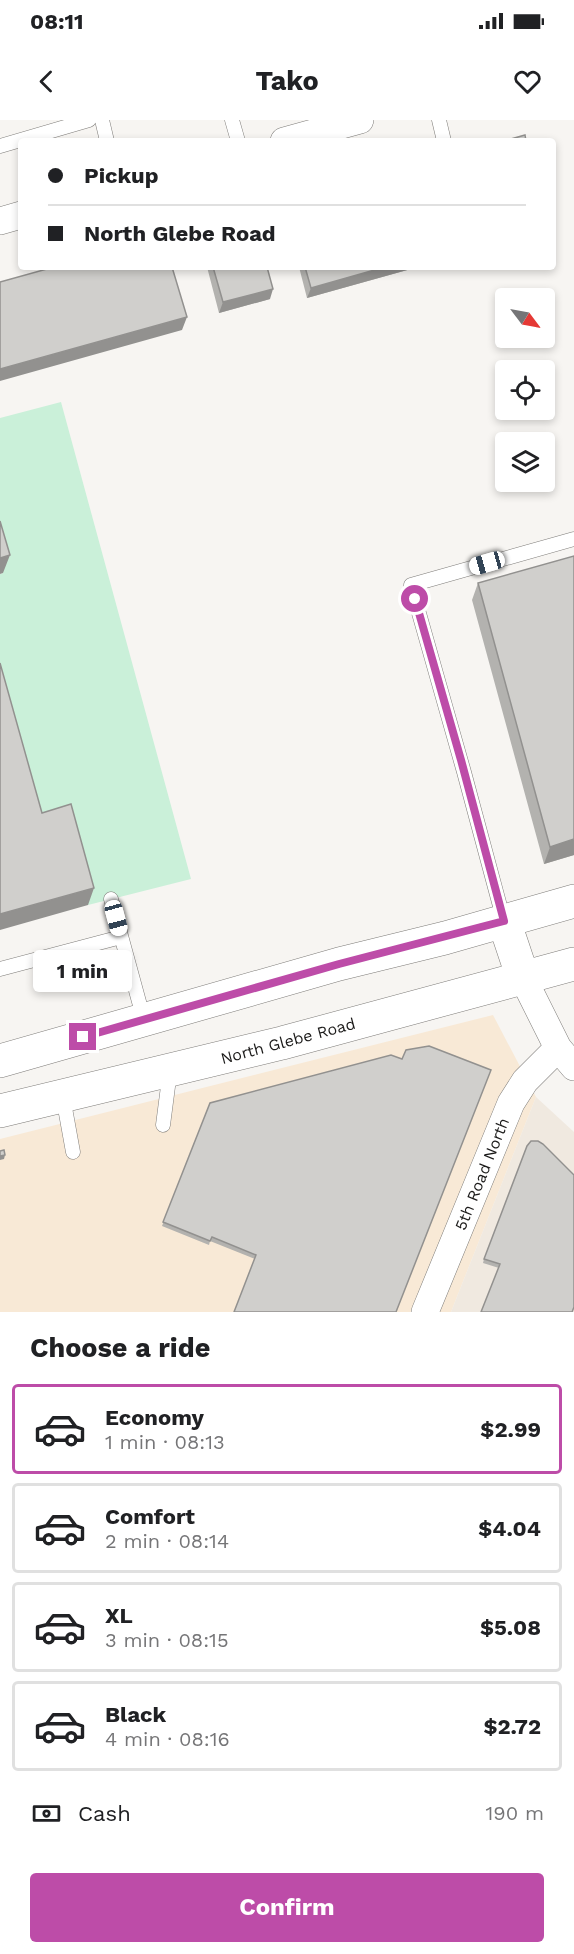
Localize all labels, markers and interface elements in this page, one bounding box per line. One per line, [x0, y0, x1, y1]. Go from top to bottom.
text: 08:11 [30, 9, 84, 34]
icon: back [30, 65, 63, 98]
text: Tako [255, 65, 319, 97]
icon: heart [511, 65, 544, 98]
text: Pickup [84, 163, 159, 188]
text: North Glebe Road [84, 221, 276, 246]
north arrow [495, 288, 555, 348]
map controls [495, 288, 555, 492]
button: locate [495, 360, 555, 420]
button: layers [495, 432, 555, 492]
car [467, 549, 507, 577]
route start [401, 585, 428, 612]
car [103, 898, 129, 938]
callout: 1 min [34, 950, 132, 992]
text: 1 min [57, 959, 108, 983]
street label: North Glebe Road [218, 1014, 358, 1068]
route end [69, 1023, 96, 1050]
street label: 5th Road North [451, 1115, 513, 1233]
text: Choose a ride [30, 1332, 210, 1364]
icon: car [33, 1402, 87, 1456]
text: Economy [105, 1405, 204, 1430]
text: $2.99 [480, 1417, 541, 1442]
text: 1 min · 08:13 [105, 1430, 225, 1454]
icon: car [33, 1501, 87, 1555]
text: Comfort [105, 1504, 195, 1529]
text: $4.04 [478, 1516, 541, 1541]
text: 2 min · 08:14 [105, 1529, 229, 1553]
icon: car [33, 1600, 87, 1654]
text: XL [105, 1603, 133, 1628]
text: $5.08 [480, 1615, 541, 1640]
text: 3 min · 08:15 [105, 1628, 229, 1652]
icon: car [33, 1699, 87, 1753]
text: Black [105, 1702, 166, 1727]
text: $2.72 [483, 1714, 541, 1739]
text: 4 min · 08:16 [105, 1727, 230, 1751]
icon: cash [30, 1797, 63, 1830]
text: Cash [78, 1801, 131, 1826]
text: 190 m [486, 1801, 544, 1825]
button: Confirm [30, 1873, 544, 1942]

